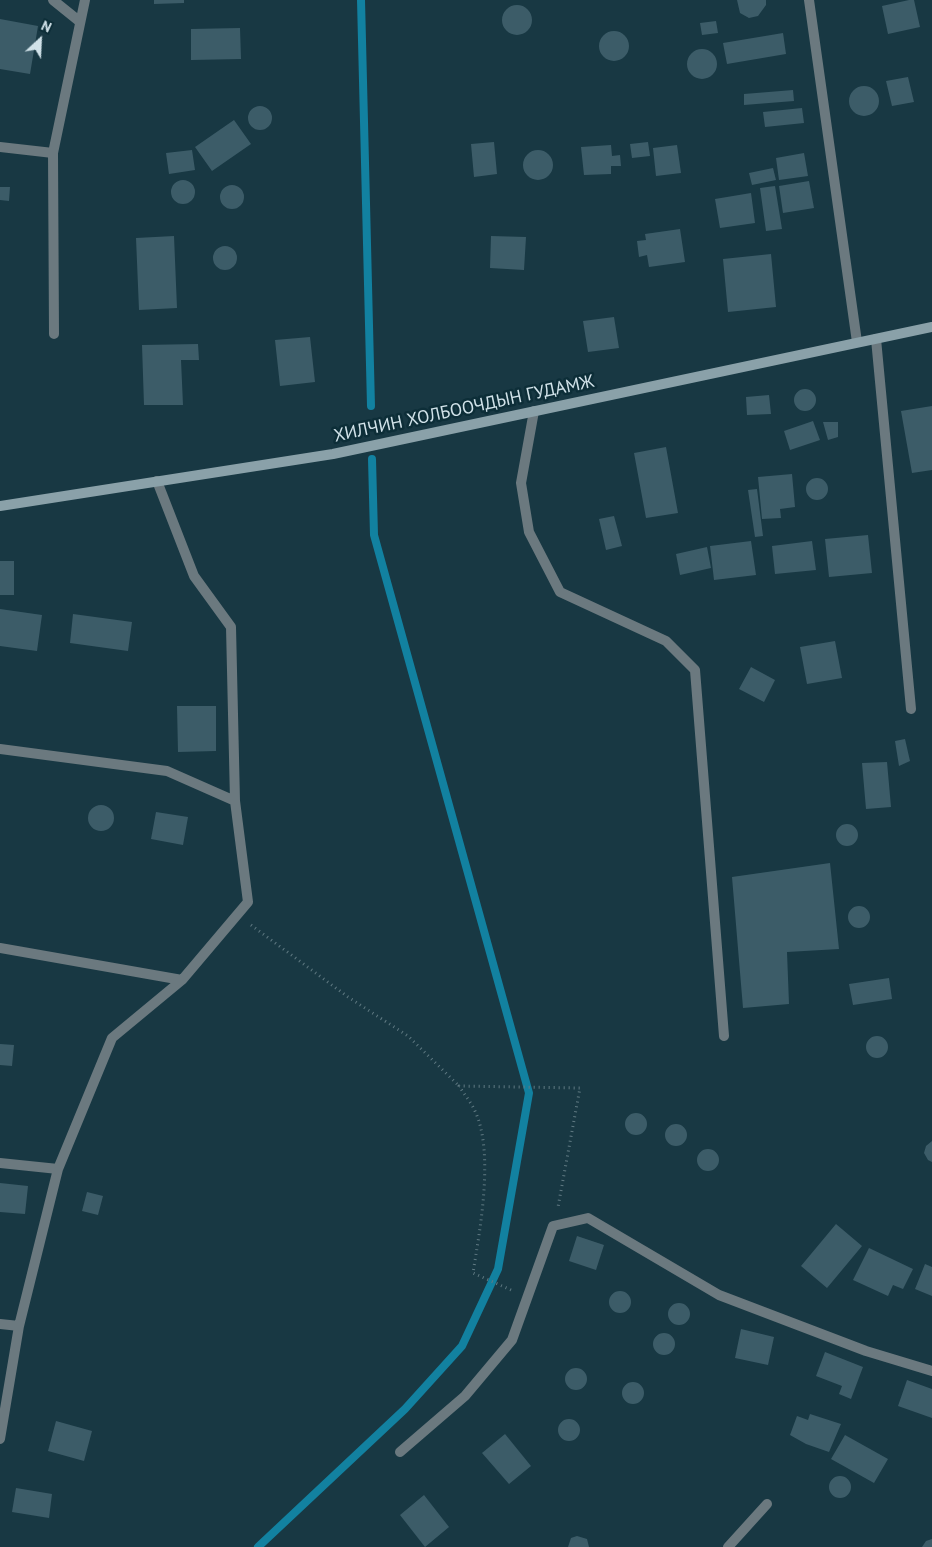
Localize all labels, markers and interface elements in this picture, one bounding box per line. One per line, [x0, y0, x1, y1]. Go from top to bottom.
north arrow [15, 15, 65, 65]
text: N [38, 16, 54, 37]
street label: ХИЛЧИН ХОЛБООЧДЫН ГУДАМЖ [332, 371, 596, 447]

